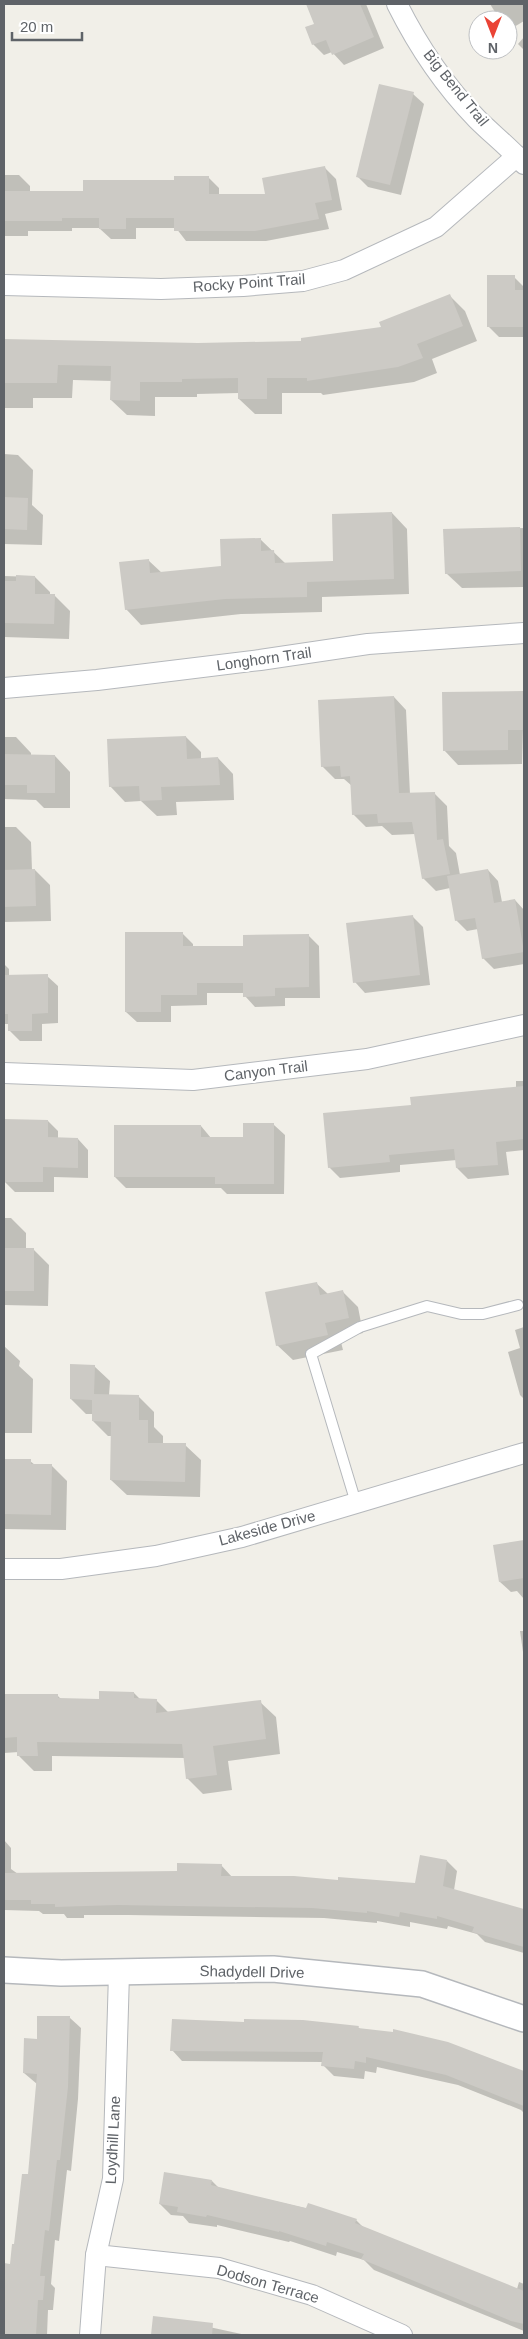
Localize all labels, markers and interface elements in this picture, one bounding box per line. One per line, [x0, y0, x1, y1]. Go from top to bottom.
scale bar [12, 10, 82, 42]
north arrow [468, 10, 518, 60]
text: 20 m [20, 18, 53, 35]
text: N [488, 40, 498, 56]
street label: Big Bend Trail [420, 46, 492, 129]
street label: Rocky Point Trail [192, 270, 306, 295]
street label: Longhorn Trail [215, 643, 313, 674]
street label: Canyon Trail [223, 1057, 309, 1084]
street label: Lakeside Drive [217, 1506, 317, 1549]
street label: Shadydell Drive [199, 1962, 305, 1981]
street label: Loydhill Lane [102, 2095, 123, 2185]
street label: Dodson Terrace [215, 2261, 321, 2306]

